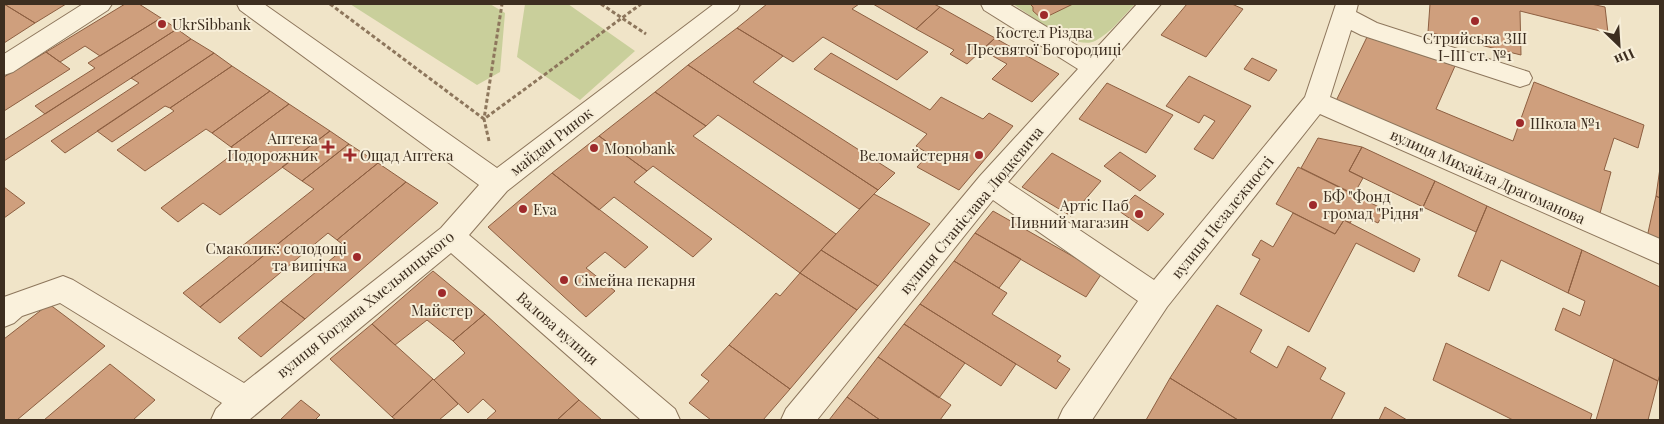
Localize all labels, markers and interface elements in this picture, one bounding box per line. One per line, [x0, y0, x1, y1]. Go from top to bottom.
marker: Костел Різдва Пресвятої Богородиці [1038, 9, 1050, 21]
place label: UkrSibbank [172, 14, 252, 34]
marker: Стрийська ЗШ І-ІІІ ст. №1 [1469, 15, 1481, 27]
marker: UkrSibbank [156, 18, 168, 30]
north arrow [1594, 20, 1644, 70]
place label: Костел Різдва Пресвятої Богородиці [967, 22, 1122, 59]
place label: Стрийська ЗШ І-ІІІ ст. №1 [1423, 28, 1527, 65]
text: Пн [1612, 44, 1638, 70]
street label: майдан Ринок [505, 102, 597, 180]
place label: Школа №1 [1530, 113, 1601, 133]
marker: Школа №1 [1514, 117, 1526, 129]
street label: вулиця Станіслава Людкевича [895, 121, 1048, 298]
street label: вулиця Михайла Драгоманова [1387, 124, 1589, 228]
place label: Аптека Подорожник [227, 128, 319, 165]
place label: Monobank [604, 138, 676, 158]
marker: Аптека Подорожник [322, 141, 334, 153]
marker: Monobank [588, 142, 600, 154]
place label: Ощад Аптека [360, 145, 454, 165]
place label: Веломайстерня [859, 145, 969, 165]
marker: Ощад Аптека [344, 149, 356, 161]
marker: Веломайстерня [973, 149, 985, 161]
street label: вулиця Незалежності [1166, 151, 1278, 282]
place label: БФ "Фонд громад "Рідня" [1323, 186, 1424, 223]
place label: Артіс Паб Пивний магазин [1010, 195, 1129, 232]
place label: Eva [533, 199, 557, 219]
marker: БФ "Фонд громад "Рідня" [1307, 199, 1319, 211]
marker: Eva [517, 203, 529, 215]
marker: Артіс Паб Пивний магазин [1133, 208, 1145, 220]
street label: вулиця Богдана Хмельницького [272, 226, 458, 382]
place label: Смаколик: солодощі та випічка [206, 238, 348, 275]
marker: Смаколик: солодощі та випічка [351, 251, 363, 263]
place label: Сімейна пекарня [574, 270, 695, 290]
marker: Сімейна пекарня [558, 274, 570, 286]
marker: Майстер [436, 287, 448, 299]
street label: Валова вулиця [513, 287, 603, 369]
place label: Майстер [411, 300, 473, 320]

